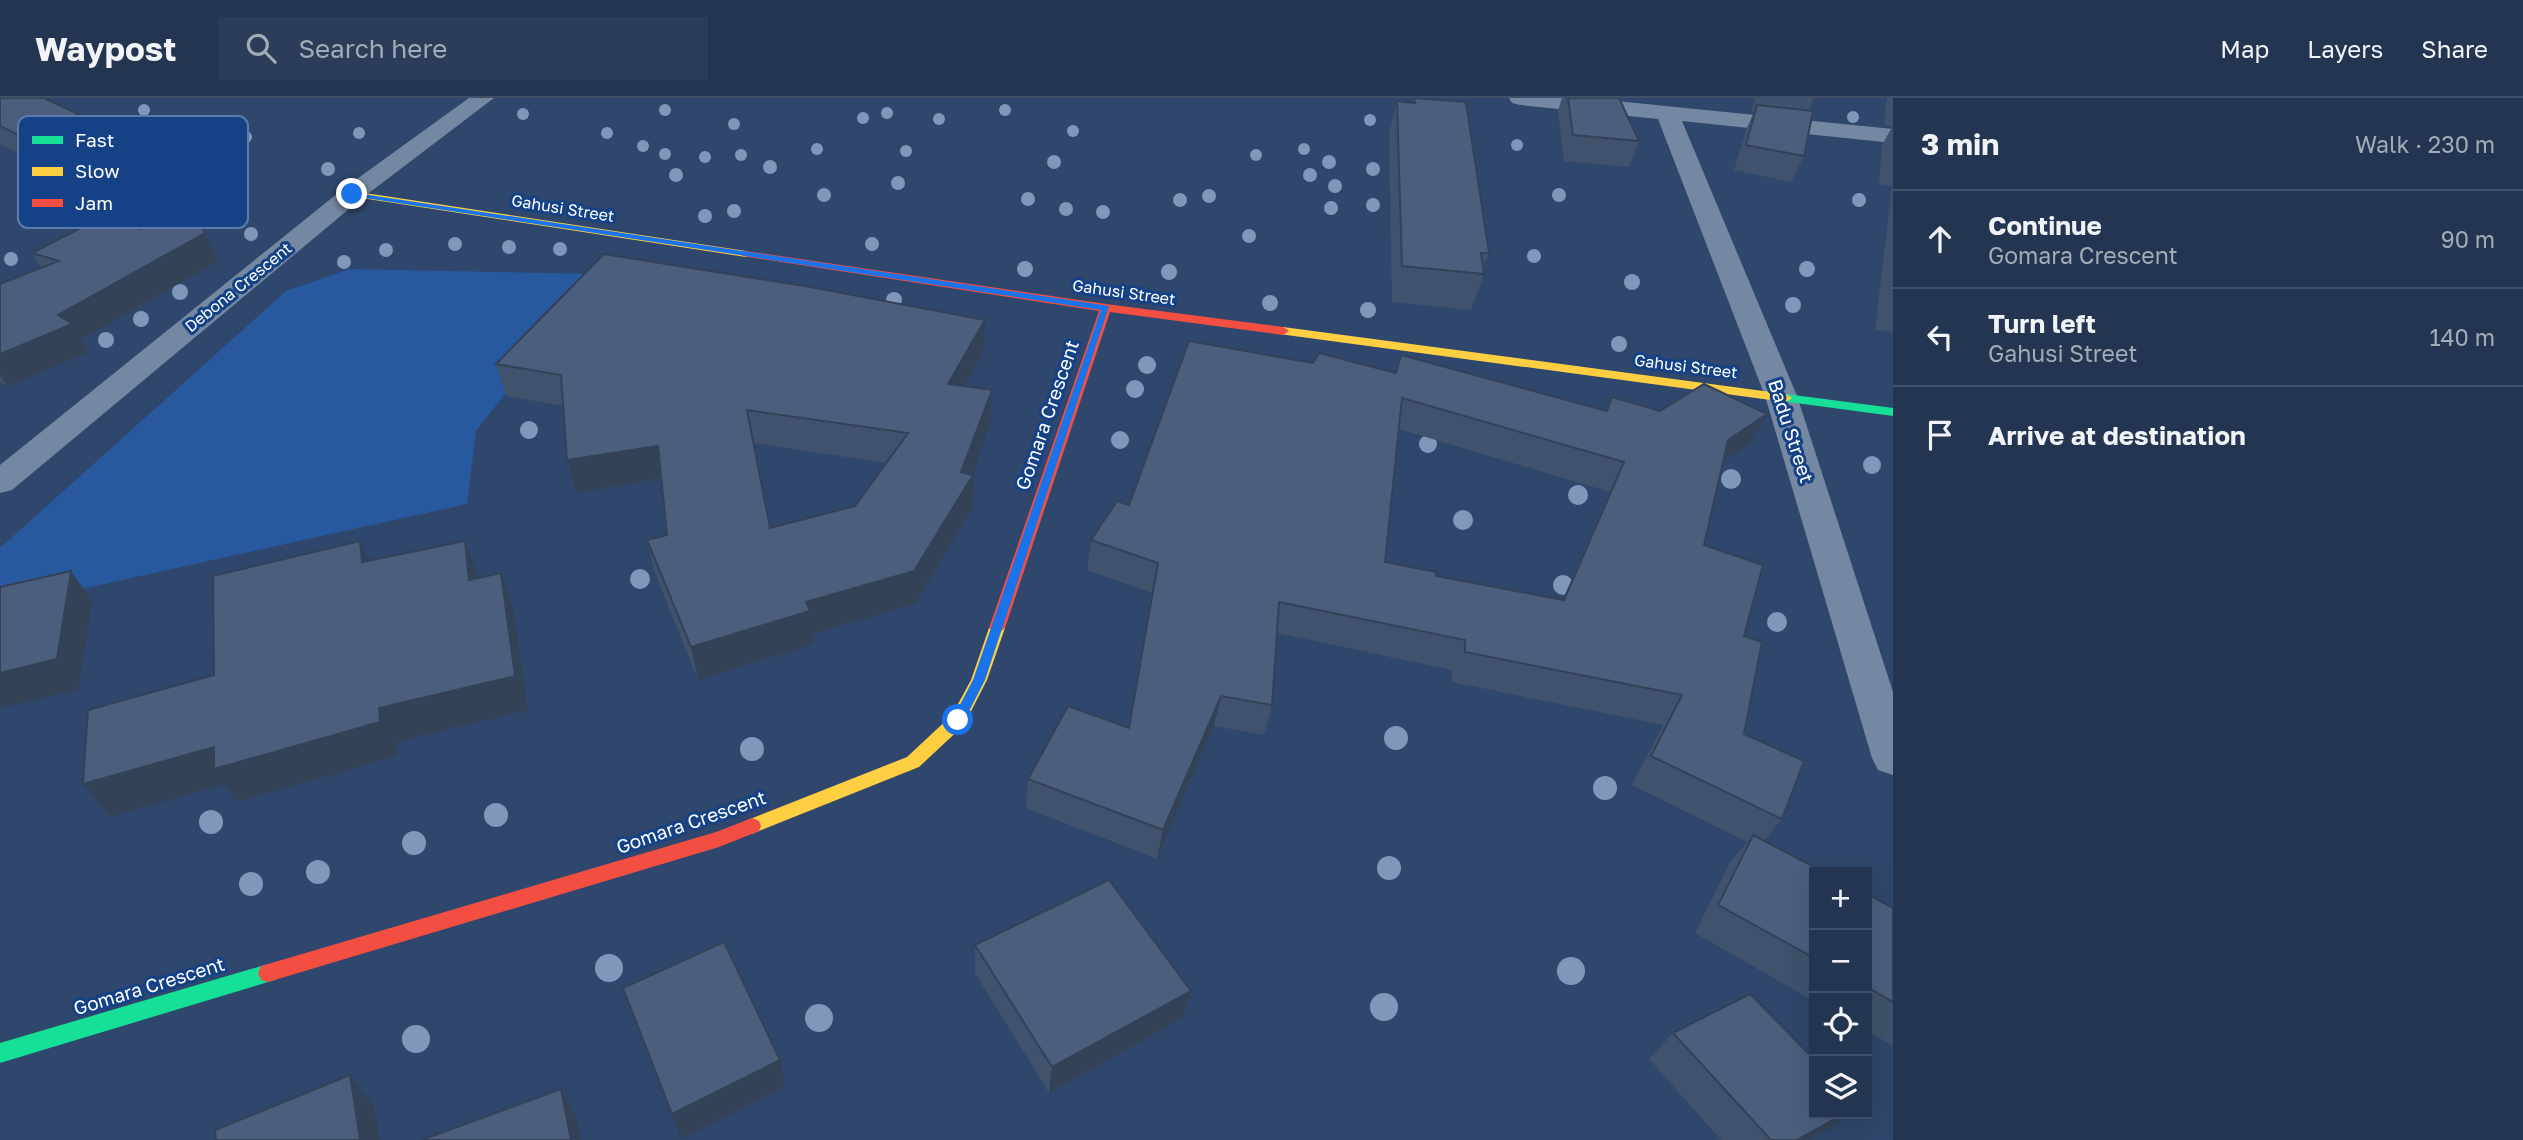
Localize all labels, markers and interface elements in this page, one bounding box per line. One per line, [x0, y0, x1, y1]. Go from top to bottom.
search box [218, 17, 708, 80]
text: Waypost [35, 29, 176, 68]
icon: search [242, 29, 280, 67]
text: Search here [298, 33, 447, 64]
text: Map [2220, 34, 2269, 63]
text: Layers [2307, 34, 2383, 63]
text: Share [2421, 34, 2488, 63]
legend [18, 116, 248, 228]
text: 3 min [1921, 126, 1999, 162]
text: Fast [75, 128, 114, 151]
text: Walk · 230 m [2355, 130, 2495, 158]
text: Slow [75, 159, 120, 182]
route end [336, 178, 367, 209]
street label: Gahusi Street [510, 190, 616, 226]
text: Jam [75, 191, 113, 214]
text: Continue [1988, 210, 2102, 241]
icon: ahead [1921, 220, 1959, 258]
text: 90 m [2441, 225, 2495, 253]
street label: Debona Crescent [181, 238, 295, 336]
text: Gomara Crescent [1988, 241, 2178, 269]
street label: Gahusi Street [1071, 275, 1177, 309]
text: Turn left [1988, 308, 2096, 339]
icon: left [1921, 318, 1959, 356]
text: 140 m [2429, 323, 2495, 351]
street label: Gomara Crescent [1010, 337, 1083, 493]
text: Gahusi Street [1988, 339, 2137, 367]
street label: Gahusi Street [1633, 350, 1739, 382]
street label: Badu Street [1764, 376, 1819, 486]
icon: arrive [1921, 416, 1959, 454]
text: Arrive at destination [1988, 420, 2246, 451]
route start [942, 704, 973, 735]
street label: Gomara Crescent [613, 785, 769, 858]
map controls [1809, 867, 1872, 1119]
button: + [1809, 867, 1872, 930]
button: − [1809, 930, 1872, 993]
street label: Gomara Crescent [71, 952, 227, 1019]
button: locate [1809, 993, 1872, 1056]
button: layers [1809, 1056, 1872, 1119]

